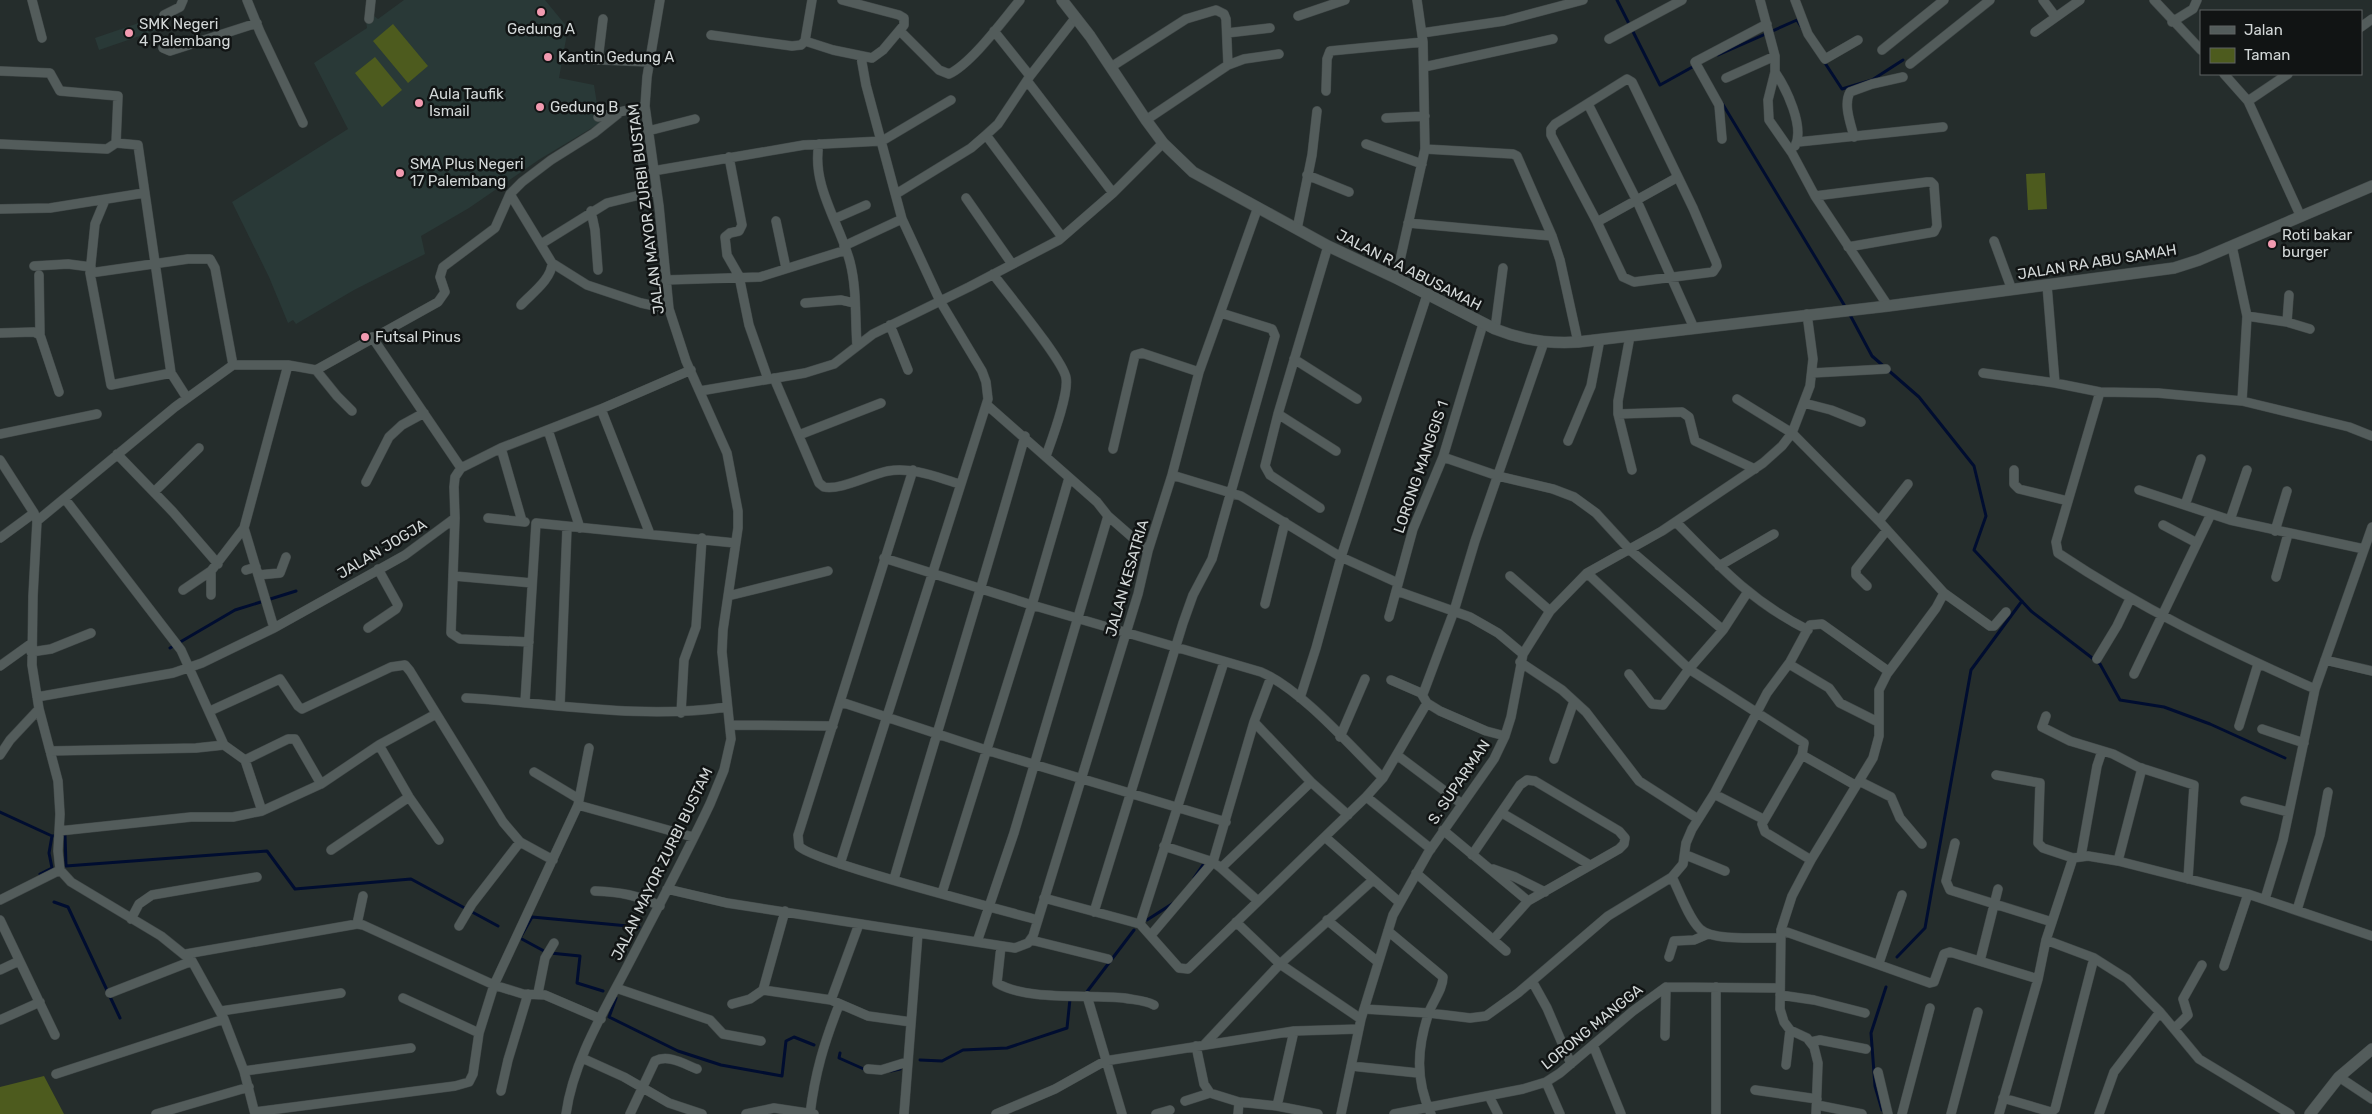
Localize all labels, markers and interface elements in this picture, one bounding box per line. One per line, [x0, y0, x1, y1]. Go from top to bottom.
marker: Gedung A [535, 6, 547, 18]
legend [2200, 10, 2362, 75]
place label: SMK Negeri 4 Palembang [139, 15, 230, 50]
place label: Gedung A [507, 20, 575, 38]
text: Jalan [2244, 21, 2283, 39]
marker: SMK Negeri 4 Palembang [123, 27, 135, 39]
text: Taman [2244, 46, 2290, 64]
place label: Kantin Gedung A [558, 48, 674, 66]
marker: Kantin Gedung A [542, 51, 554, 63]
place label: Aula Taufik Ismail [429, 85, 504, 120]
marker: Aula Taufik Ismail [413, 97, 425, 109]
place label: Gedung B [550, 98, 618, 116]
marker: Gedung B [534, 101, 546, 113]
street label: JALAN MAYOR ZURBI BUSTAM [624, 103, 668, 315]
place label: SMA Plus Negeri 17 Palembang [410, 155, 524, 190]
marker: SMA Plus Negeri 17 Palembang [394, 167, 406, 179]
street label: JALAN R A ABUSAMAH [1333, 226, 1485, 314]
place label: Roti bakar burger [2282, 226, 2353, 261]
marker: Roti bakar burger [2266, 238, 2278, 250]
street label: JALAN RA ABU SAMAH [2016, 241, 2178, 283]
place label: Futsal Pinus [375, 328, 461, 346]
marker: Futsal Pinus [359, 331, 371, 343]
street label: LORONG MANGGIS 1 [1390, 398, 1452, 536]
street label: JALAN JOGJA [334, 515, 430, 583]
street label: JALAN KESATRIA [1102, 517, 1152, 639]
street label: S. SUPARMAN [1424, 736, 1494, 828]
street label: JALAN MAYOR ZURBI BUSTAM [607, 765, 717, 963]
street label: LORONG MANGGA [1538, 981, 1646, 1073]

